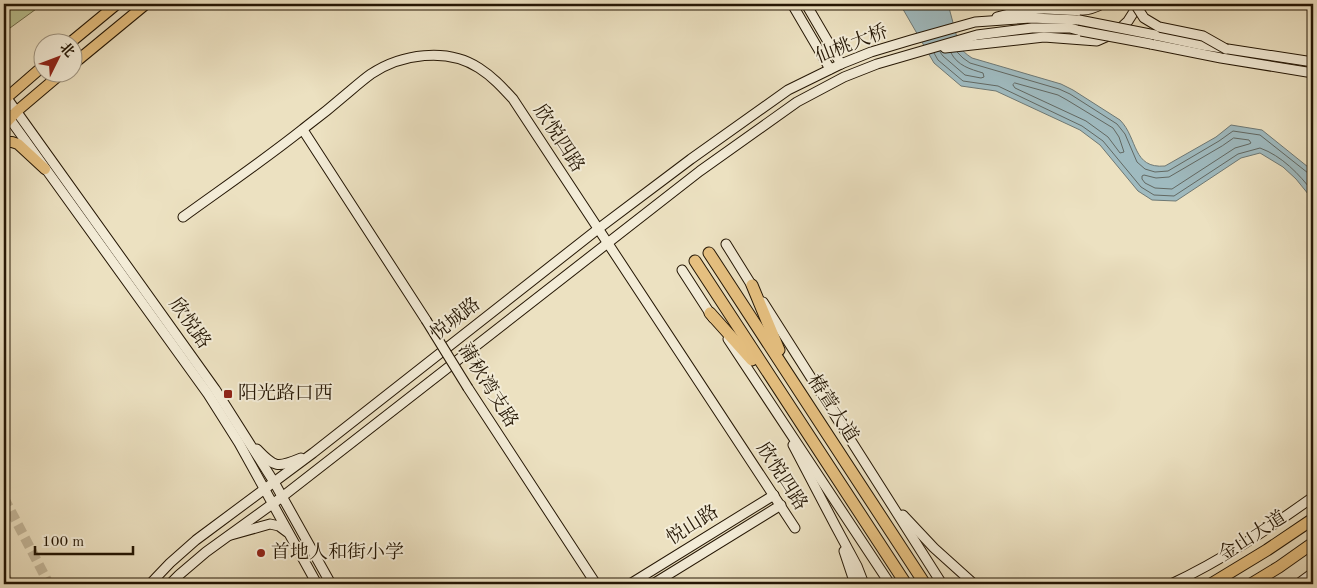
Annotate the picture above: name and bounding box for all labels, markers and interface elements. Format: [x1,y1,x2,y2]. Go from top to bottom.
street label: 仙桃大桥 [812,20,891,67]
north arrow [32,32,82,82]
text: 北 [57,39,78,60]
street label: 欣悦四路 [529,101,588,176]
street label: 悦城路 [426,293,484,345]
street label: 欣悦路 [165,294,215,353]
street label: 蒲秋湾支路 [454,339,523,431]
street label: 椿萱大道 [803,370,863,446]
place label: 阳光路口西 [238,383,333,404]
marker: 阳光路口西 [222,388,234,400]
street label: 欣悦四路 [752,439,811,514]
street label: 悦山路 [663,501,722,549]
street label: 金山大道 [1214,506,1290,566]
scale bar [35,523,132,555]
text: 100 m [42,535,84,550]
place label: 首地人和街小学 [271,542,404,563]
marker: 首地人和街小学 [255,547,267,559]

